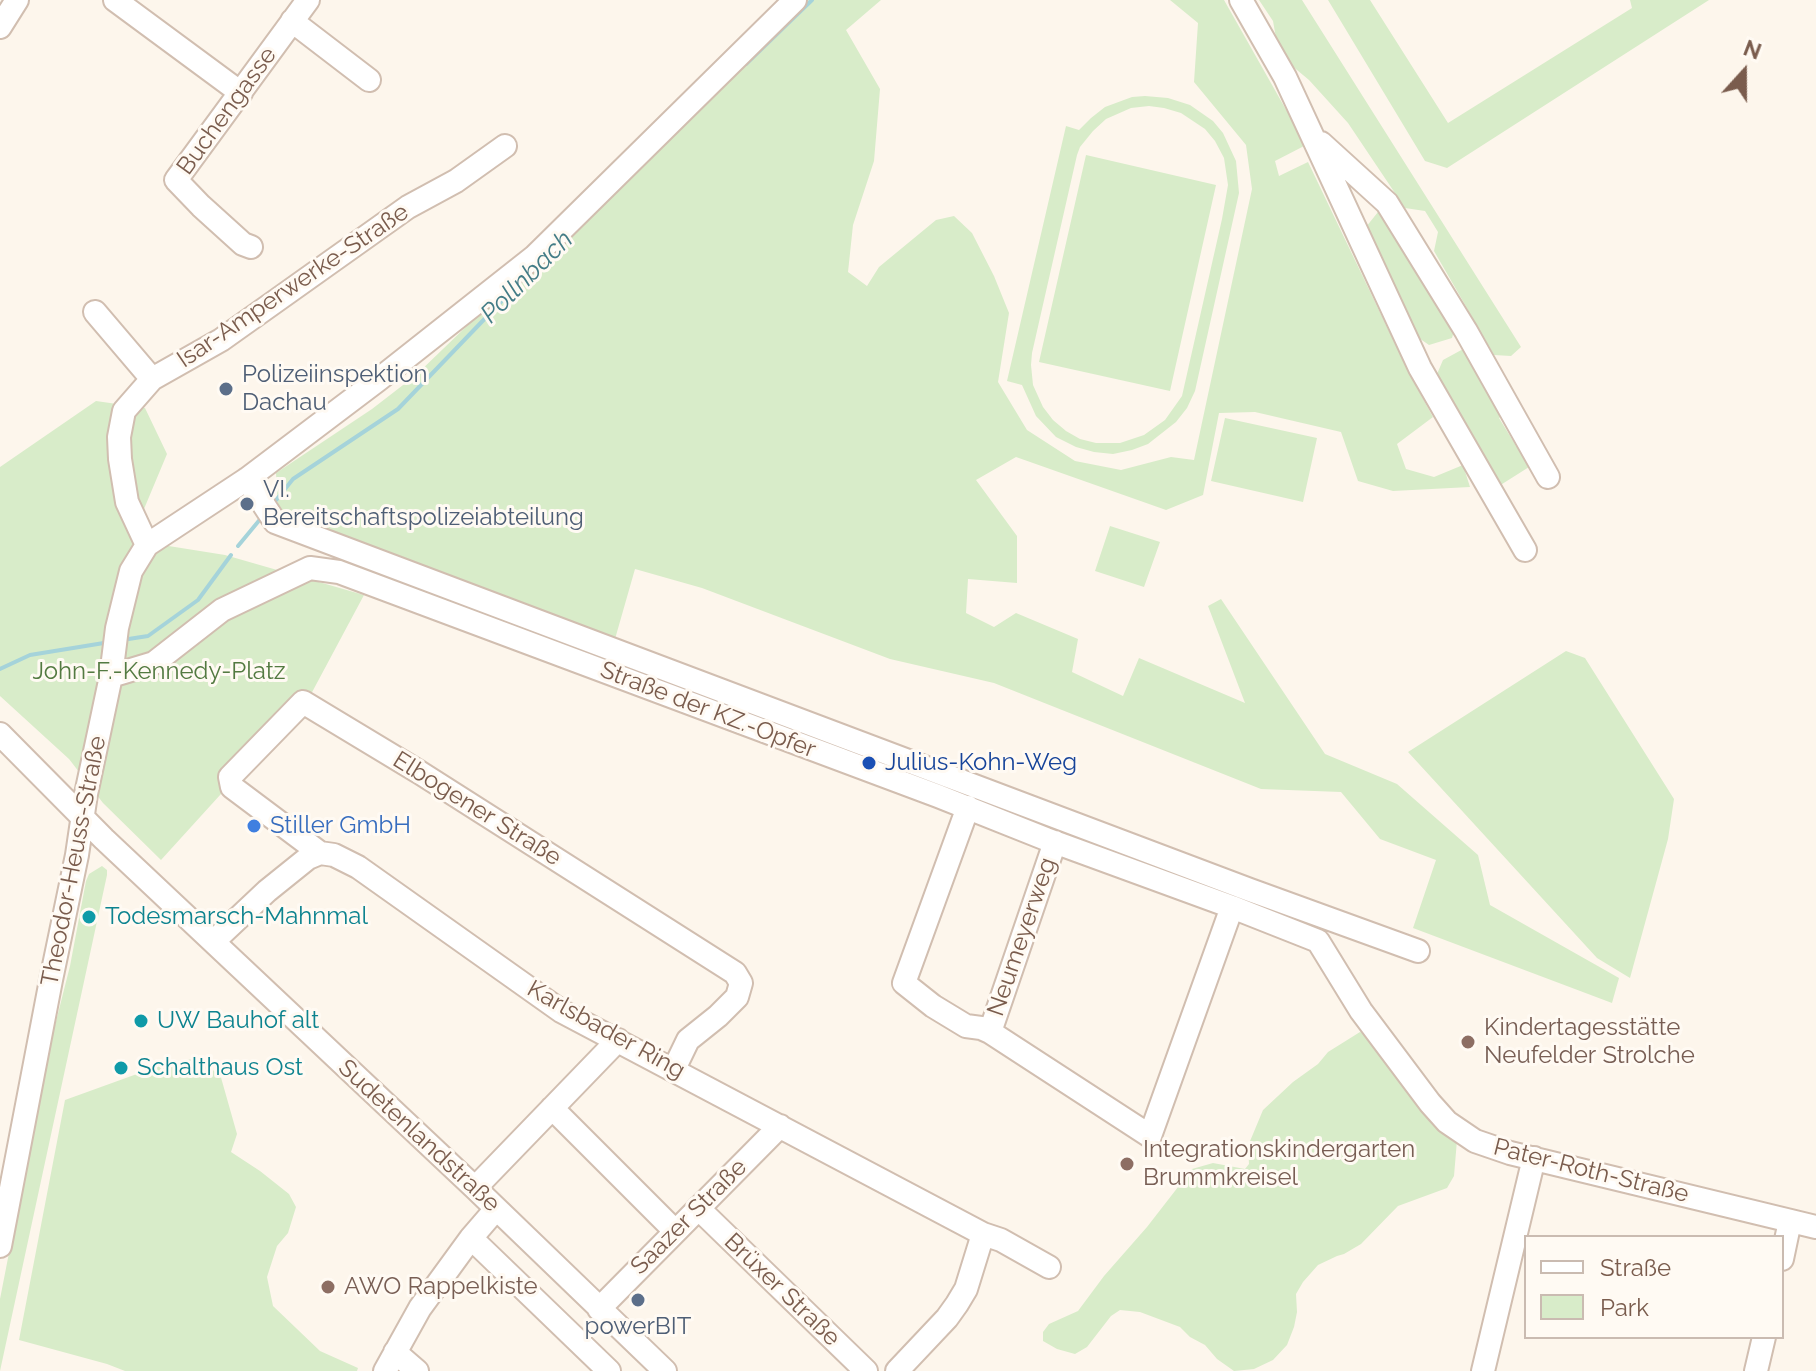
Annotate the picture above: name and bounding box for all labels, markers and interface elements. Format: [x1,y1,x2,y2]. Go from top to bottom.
north arrow [1704,32,1784,112]
text: N [1740,34,1765,65]
street label: Buchengasse [171,42,283,180]
street label: Isar-Amperwerke-Straße [172,198,414,374]
water label: Pollnbach [474,224,580,330]
place label: Polizeiinspektion Dachau [242,361,428,417]
marker: Polizeiinspektion Dachau [217,380,235,398]
place label: VI. Bereitschaftspolizeiabteilung [263,476,584,532]
marker: VI. Bereitschaftspolizeiabteilung [238,495,256,513]
street label: Straße der KZ.-Opfer [596,656,820,764]
park label: John-F.-Kennedy-Platz [32,658,286,686]
street label: Theodor-Heuss-Straße [36,733,112,989]
street label: Elbogener Straße [388,746,566,872]
place label: Julius-Kohn-Weg [885,749,1077,777]
marker: Julius-Kohn-Weg [860,754,878,772]
place label: Stiller GmbH [270,812,411,840]
marker: Stiller GmbH [245,817,263,835]
street label: Neumeyerweg [981,854,1063,1020]
place label: Todesmarsch-Mahnmal [105,903,368,931]
marker: Todesmarsch-Mahnmal [80,908,98,926]
street label: Karlsbader Ring [522,975,690,1085]
place label: UW Bauhof alt [157,1007,319,1035]
marker: UW Bauhof alt [132,1012,150,1030]
place label: Kindertagesstätte Neufelder Strolche [1484,1014,1695,1070]
marker: Kindertagesstätte Neufelder Strolche [1459,1033,1477,1051]
place label: Schalthaus Ost [137,1054,303,1082]
street label: Sudetenlandstraße [332,1054,506,1218]
marker: Schalthaus Ost [112,1059,130,1077]
street label: Pater-Roth-Straße [1490,1133,1692,1209]
place label: Integrationskindergarten Brummkreisel [1143,1136,1415,1192]
street label: Saazer Straße [625,1153,753,1281]
marker: Integrationskindergarten Brummkreisel [1118,1155,1136,1173]
street label: Brüxer Straße [718,1228,846,1352]
legend [1524,1235,1784,1339]
text: Straße [1600,1253,1671,1282]
place label: AWO Rappelkiste [344,1273,538,1301]
marker: AWO Rappelkiste [319,1278,337,1296]
marker: powerBIT [629,1291,647,1309]
text: Park [1600,1293,1649,1322]
place label: powerBIT [585,1313,691,1341]

